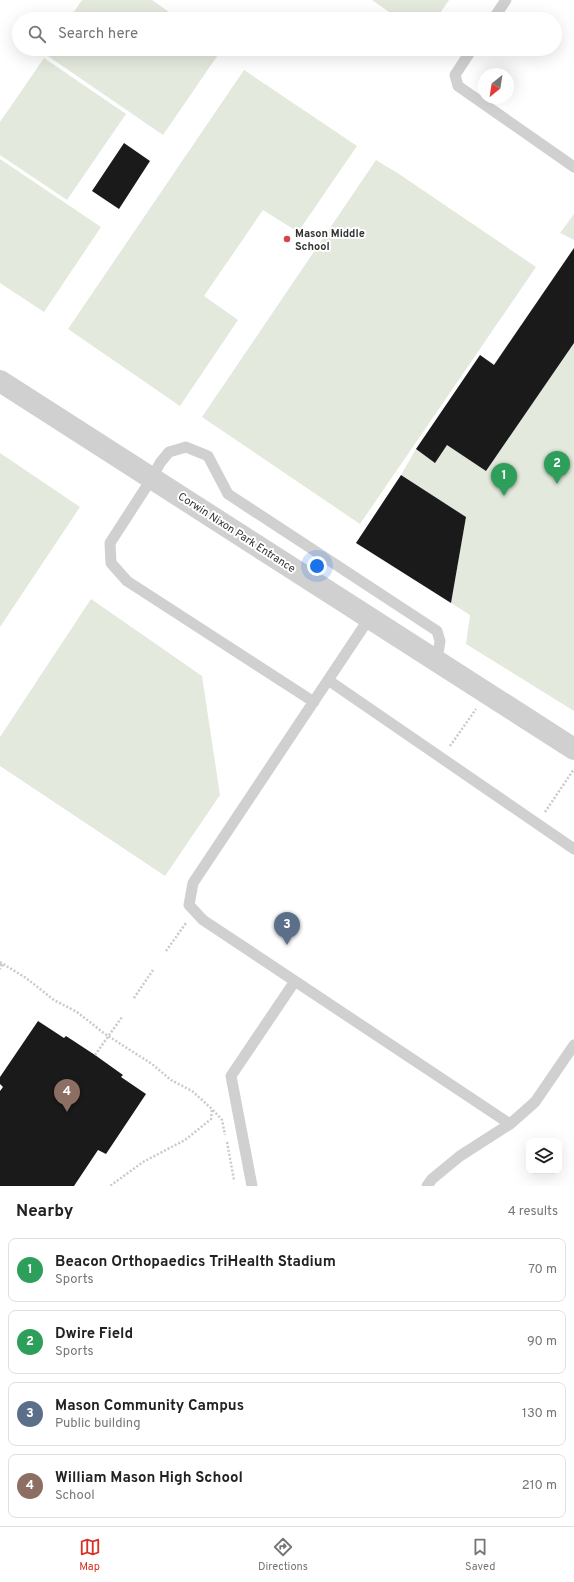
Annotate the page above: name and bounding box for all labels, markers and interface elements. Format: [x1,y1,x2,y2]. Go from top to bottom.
search box [12,12,562,56]
icon: search [26,23,48,45]
text: Search here [58,25,138,44]
north arrow [478,68,514,104]
place label: Mason Middle School [295,227,365,254]
marker: Mason Middle School [282,234,292,244]
pin: 2 [544,451,570,484]
pin: 1 [491,463,517,496]
street label: Corwin Nixon Park Entrance [175,490,298,576]
your location [307,556,327,576]
pin: 3 [274,912,300,945]
pin: 4 [54,1079,80,1112]
map controls [526,1138,562,1174]
button: layers [526,1138,562,1174]
text: Nearby [16,1201,73,1223]
text: 4 results [508,1204,558,1220]
text: Beacon Orthopaedics TriHealth Stadium [55,1253,336,1272]
text: 1 [27,1262,33,1278]
text: 70 m [528,1262,557,1278]
text: Sports [55,1272,94,1288]
text: Dwire Field [55,1325,133,1344]
text: 2 [26,1334,34,1350]
text: 90 m [527,1334,557,1350]
text: Sports [55,1344,94,1360]
text: Mason Community Campus [55,1397,244,1416]
text: 3 [26,1406,34,1422]
text: 130 m [522,1406,557,1422]
text: Public building [55,1416,141,1432]
text: William Mason High School [55,1469,243,1488]
text: 4 [26,1478,34,1494]
text: 210 m [522,1478,557,1494]
text: School [55,1488,95,1504]
tab: Map [79,1536,101,1574]
tab: Directions [258,1536,308,1574]
tab: Saved [465,1536,495,1574]

